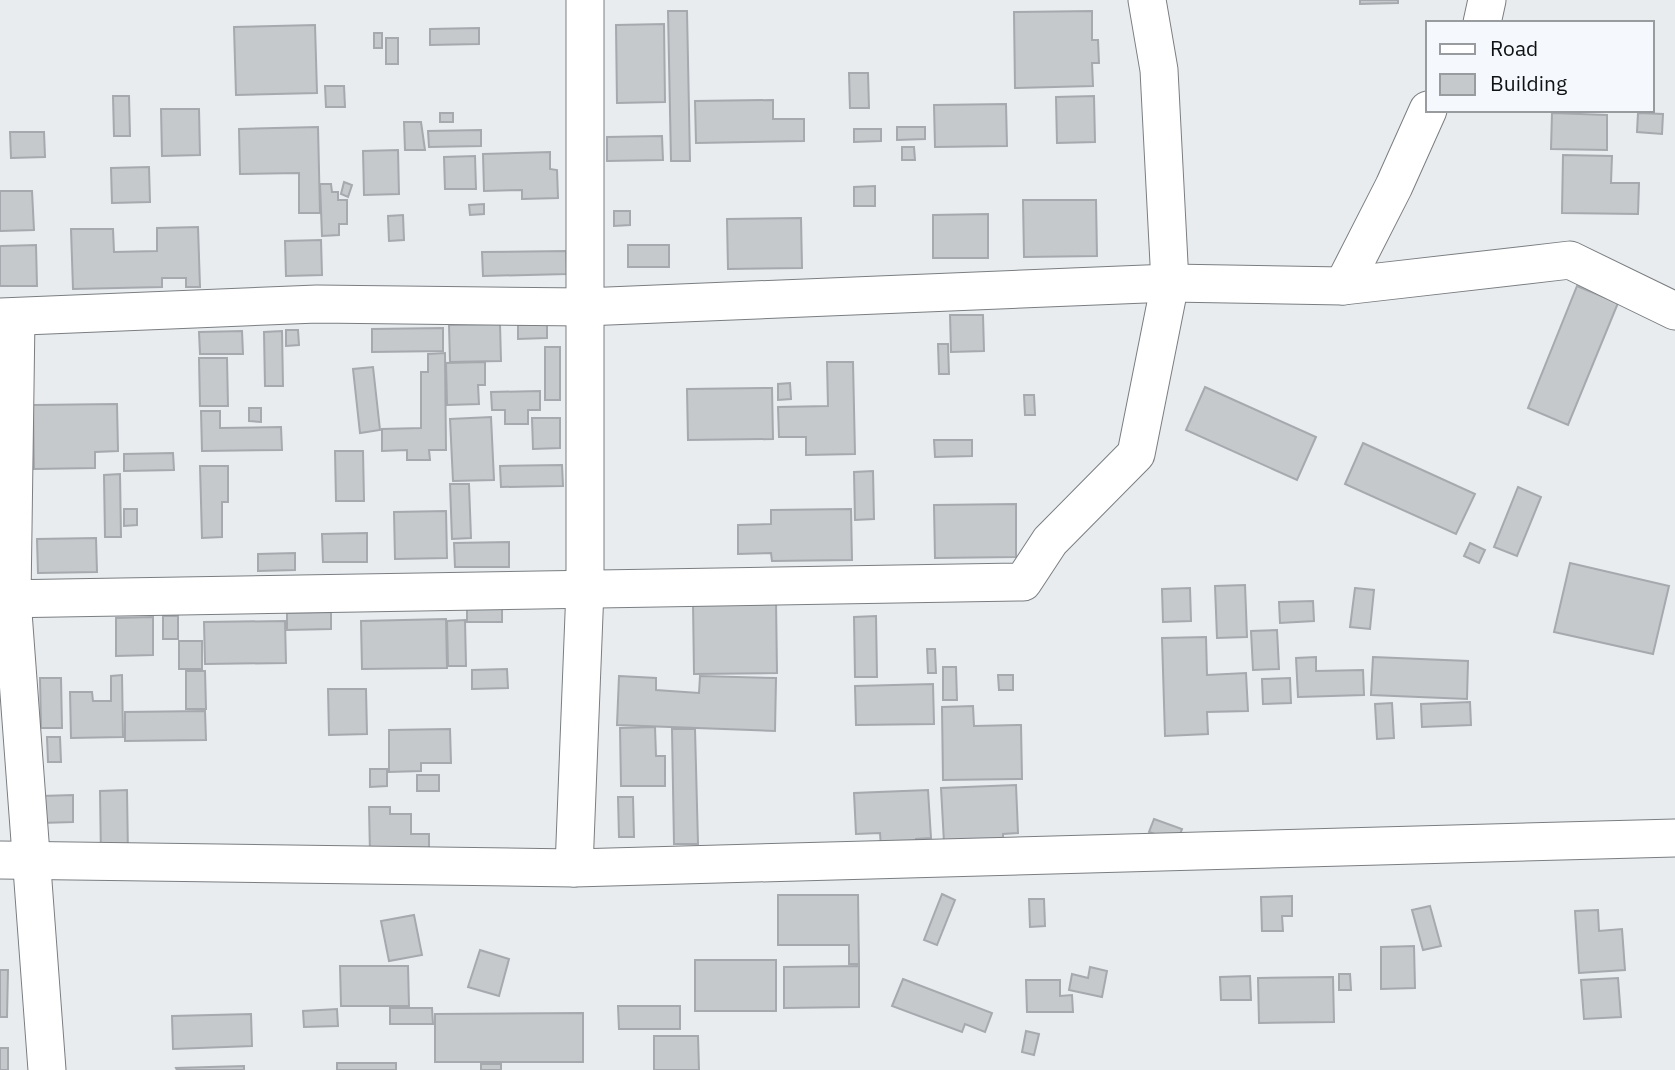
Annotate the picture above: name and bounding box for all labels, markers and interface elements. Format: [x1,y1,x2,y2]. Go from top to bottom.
legend [1426,21,1654,112]
text: Road [1490,34,1538,62]
text: Building [1490,69,1567,97]

